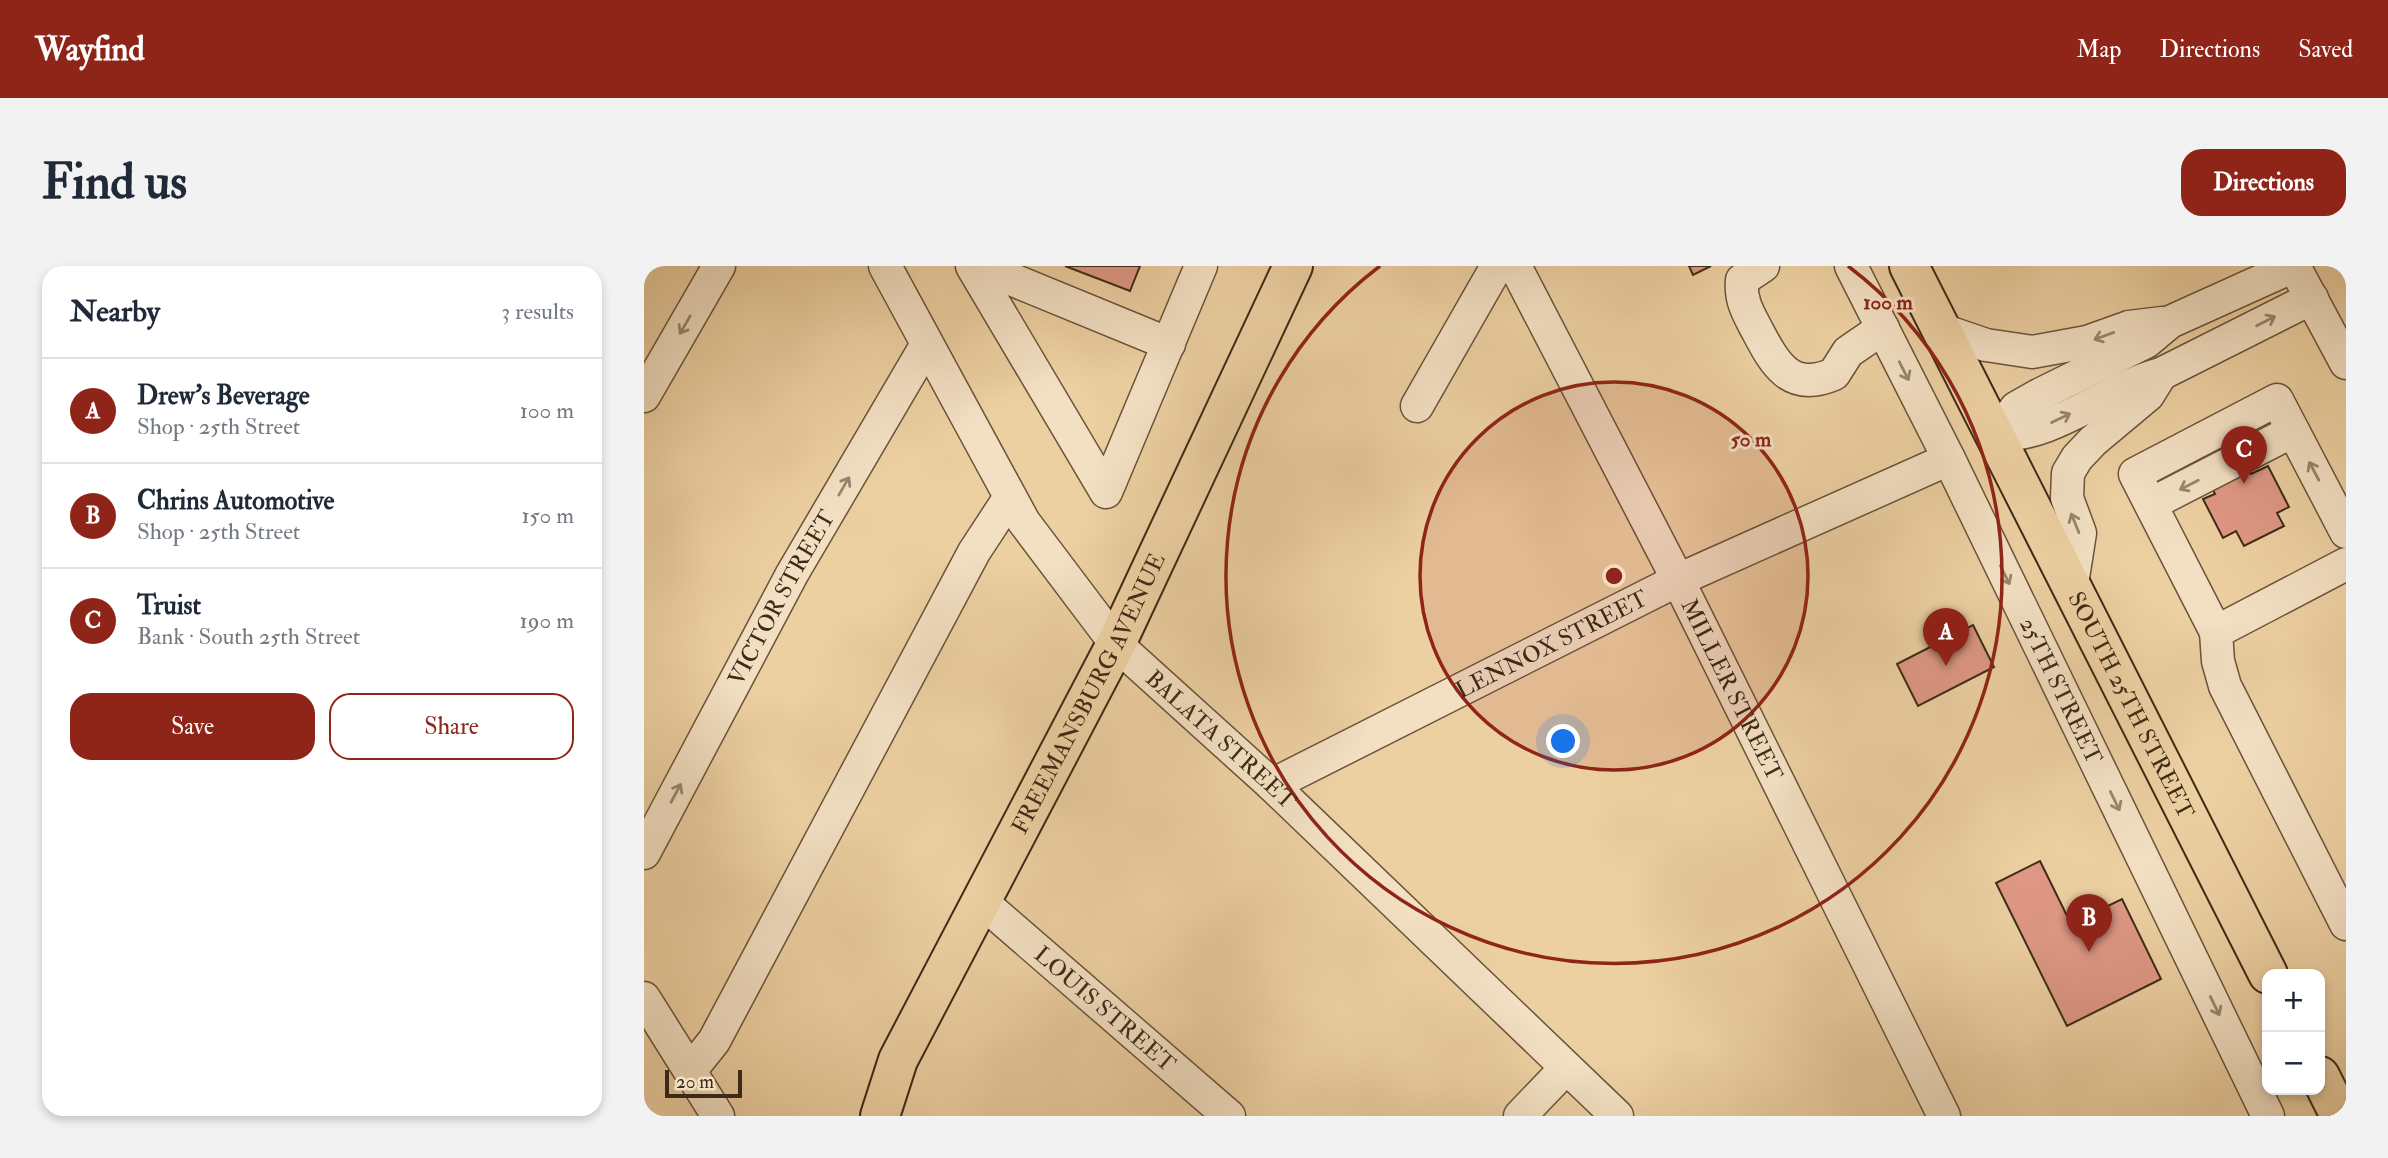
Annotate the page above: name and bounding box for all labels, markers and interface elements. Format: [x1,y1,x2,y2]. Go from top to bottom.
text: Wayfind [35,29,145,70]
text: Map [2076,34,2121,65]
text: Directions [2159,34,2260,65]
text: Saved [2298,34,2353,65]
button: Directions [2181,149,2346,216]
text: Find us [42,152,187,213]
text: 100 m [1863,289,1914,316]
text: Nearby [70,293,160,330]
text: 3 results [501,297,574,326]
one-way arrow [678,314,691,335]
one-way arrow [2255,314,2276,328]
one-way arrow [2093,331,2115,343]
one-way arrow [1898,360,1912,381]
text: Drew's Beverage [137,380,310,412]
text: A [86,396,100,425]
text: 100 m [520,396,574,425]
one-way arrow [2049,411,2071,424]
text: Shop · 25th Street [137,412,300,441]
text: 50 m [1731,426,1772,453]
pin: C [2221,426,2267,484]
one-way arrow [2307,461,2321,482]
one-way arrow [837,476,851,496]
one-way arrow [2179,478,2200,492]
text: Chrins Automotive [137,485,334,517]
text: B [85,501,101,530]
text: 150 m [521,501,574,530]
street label: VICTOR STREET [721,505,841,690]
one-way arrow [2068,513,2081,534]
text: Shop · 25th Street [137,517,300,546]
street label: FREEMANSBURG AVENUE [1005,548,1171,839]
centre of rings [1602,564,1626,588]
one-way arrow [1999,564,2012,585]
street label: LENNOX STREET [1450,583,1652,705]
street label: SOUTH 25TH STREET [2062,587,2201,823]
text: Truist [137,590,201,622]
street label: MILLER STREET [1675,594,1790,785]
text: C [85,606,101,635]
text: 190 m [520,606,574,635]
pin: A [1923,608,1969,666]
street label: 25TH STREET [2014,613,2109,769]
text: Bank · South 25th Street [137,622,360,651]
street label: BALATA STREET [1140,664,1302,815]
button: Save [70,693,315,760]
button: Share [329,693,574,760]
your location [1546,724,1580,758]
one-way arrow [670,783,683,804]
one-way arrow [2109,790,2123,811]
pin: B [2066,894,2112,952]
street label: LOUIS STREET [1028,939,1182,1078]
map controls [2262,969,2325,1095]
button: + [2262,969,2325,1032]
one-way arrow [2208,995,2222,1016]
button: − [2262,1032,2325,1095]
scale bar [665,1067,742,1099]
text: 20 m [676,1070,714,1094]

